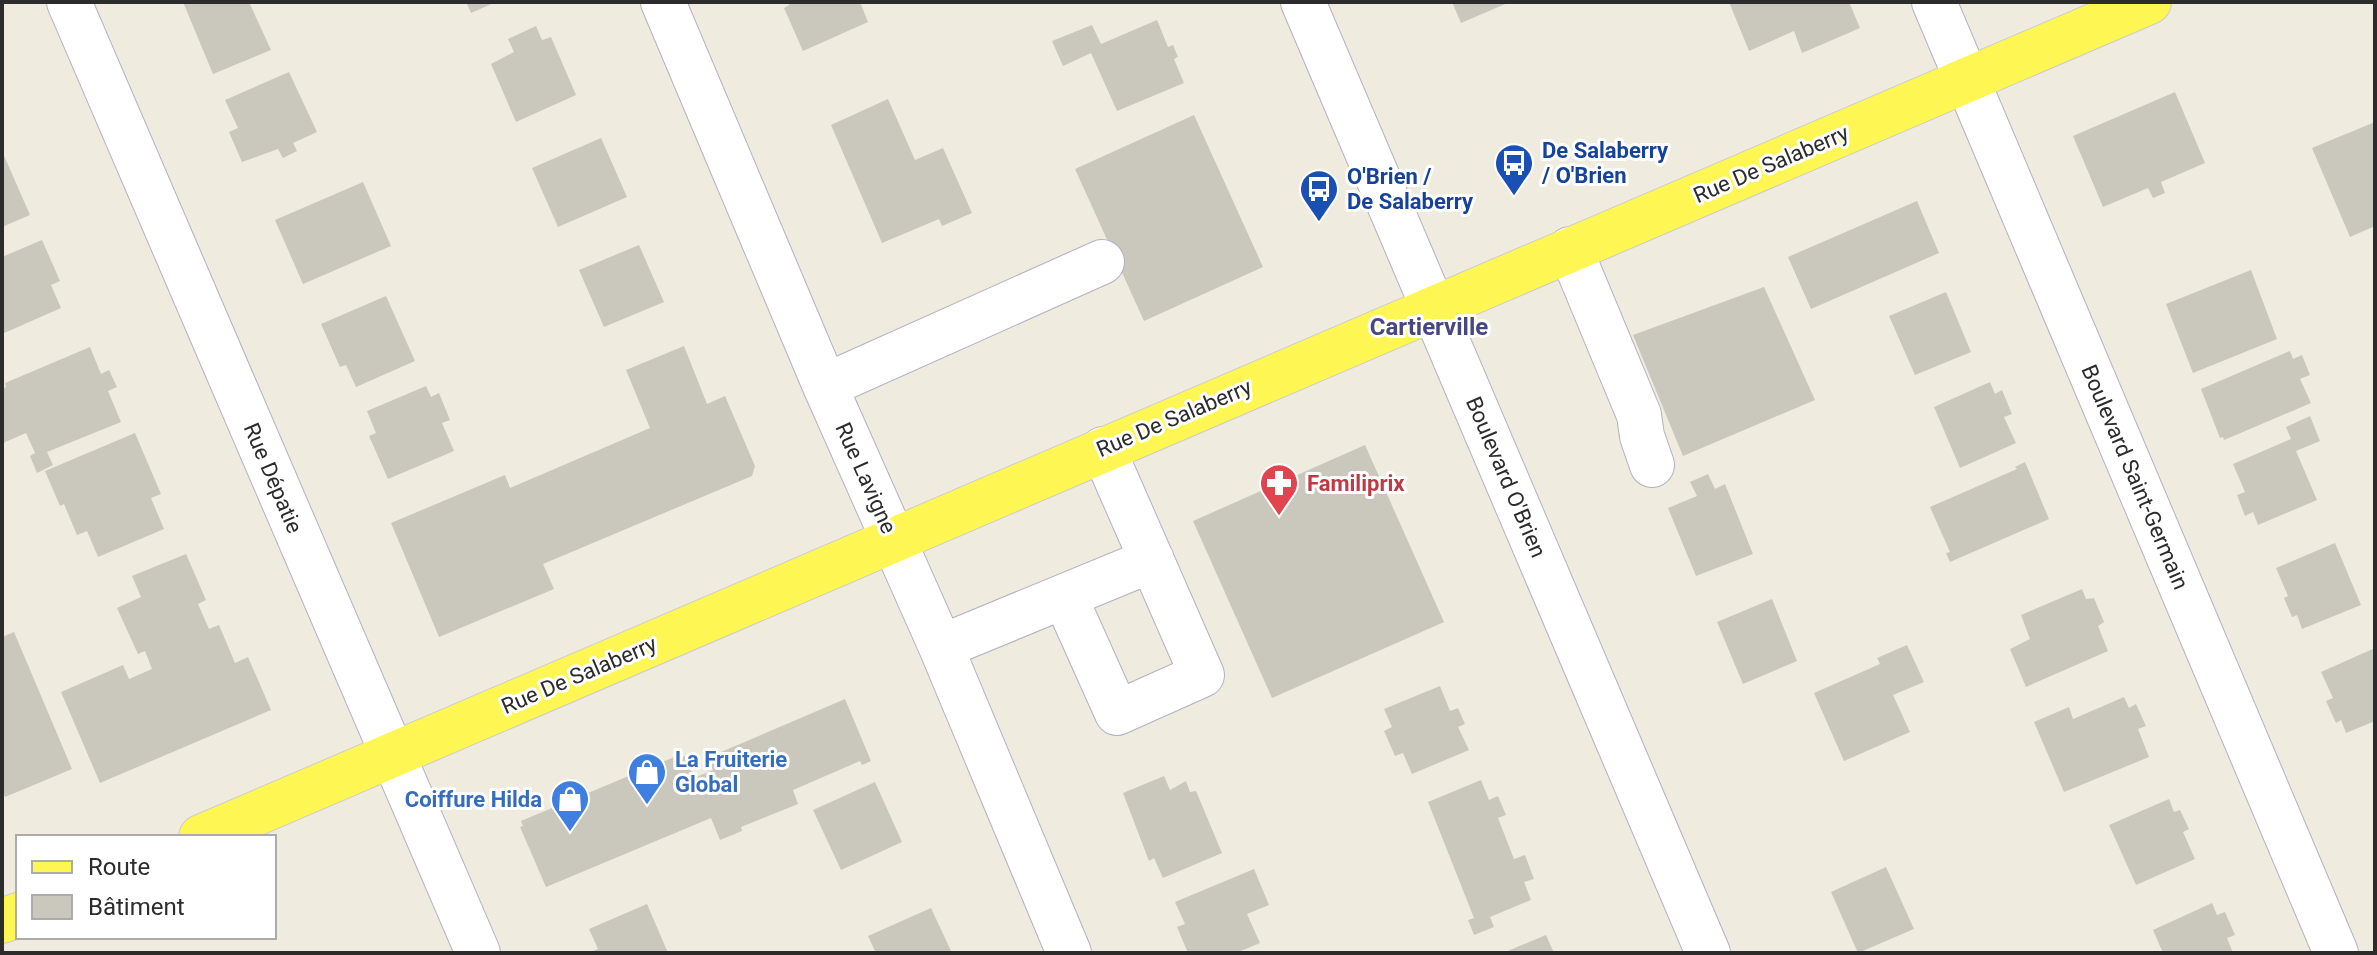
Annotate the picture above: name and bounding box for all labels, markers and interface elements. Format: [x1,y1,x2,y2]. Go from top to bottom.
street label: Rue De Salaberry [1690,120,1853,208]
place label: De Salaberry / O'Brien [1541,138,1669,188]
bus stop icon: De Salaberry / O'Brien [1493,142,1535,197]
place label: O'Brien / De Salaberry [1347,164,1474,214]
bus stop icon: O'Brien / De Salaberry [1298,168,1340,223]
district label: Cartierville [1370,313,1488,341]
street label: Boulevard Saint-Germain [2076,361,2194,593]
street label: Rue De Salaberry [1093,374,1256,462]
street label: Boulevard O'Brien [1461,393,1551,561]
street label: Rue Dépatie [239,419,307,537]
street label: Rue Lavigne [830,419,902,537]
pharmacy icon: Familiprix [1258,462,1300,517]
place label: Familiprix [1307,471,1405,496]
street label: Rue De Salaberry [498,631,661,719]
place label: La Fruiterie Global [675,747,787,797]
shop icon: La Fruiterie Global [626,751,668,806]
shop icon: Coiffure Hilda [549,778,591,833]
place label: Coiffure Hilda [405,787,542,812]
legend [16,835,276,939]
text: Route [88,853,150,881]
text: Bâtiment [88,893,185,921]

